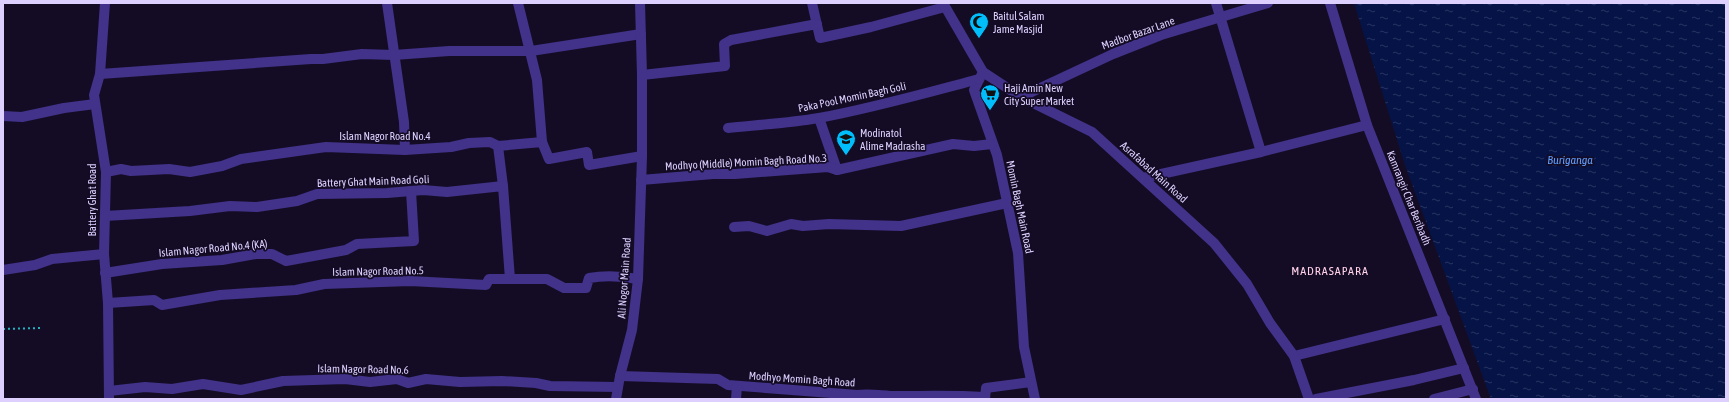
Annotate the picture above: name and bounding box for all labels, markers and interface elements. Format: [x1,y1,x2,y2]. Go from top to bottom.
place label: Baitul Salam Jame Masjid [993,10,1045,35]
mosque icon: Baitul Salam Jame Masjid [968,11,990,39]
street label: Madbor Bazar Lane [1100,14,1176,52]
street label: Paka Pool Momin Bagh Goli [797,80,907,114]
place label: Haji Amin New City Super Market [1004,82,1074,107]
supermarket icon: Haji Amin New City Super Market [979,83,1001,111]
place label: Modinatol Alime Madrasha [860,127,925,152]
school or university icon: Modinatol Alime Madrasha [835,128,857,156]
street label: Islam Nagor Road No.4 [339,130,431,142]
street label: Asrafabad Main Road [1118,139,1190,205]
street label: Kamrangir Char Beribadh [1385,149,1433,247]
street label: Modhyo (Middle) Momin Bagh Road No.3 [665,152,827,172]
water label: Buriganga [1547,153,1593,167]
street label: Momin Bagh Main Road [1004,159,1036,255]
street label: Battery Ghat Road [86,164,98,236]
street label: Battery Ghat Main Road Goli [317,173,429,189]
street label: Islam Nagor Road No.4 (KA) [158,237,268,259]
street label: Ali Nogor Main Road [615,237,633,319]
street label: Islam Nagor Road No.5 [332,264,424,278]
district label: MADRASAPARA [1291,264,1369,278]
street label: Islam Nagor Road No.6 [317,362,409,376]
street label: Modhyo Momin Bagh Road [748,369,856,389]

